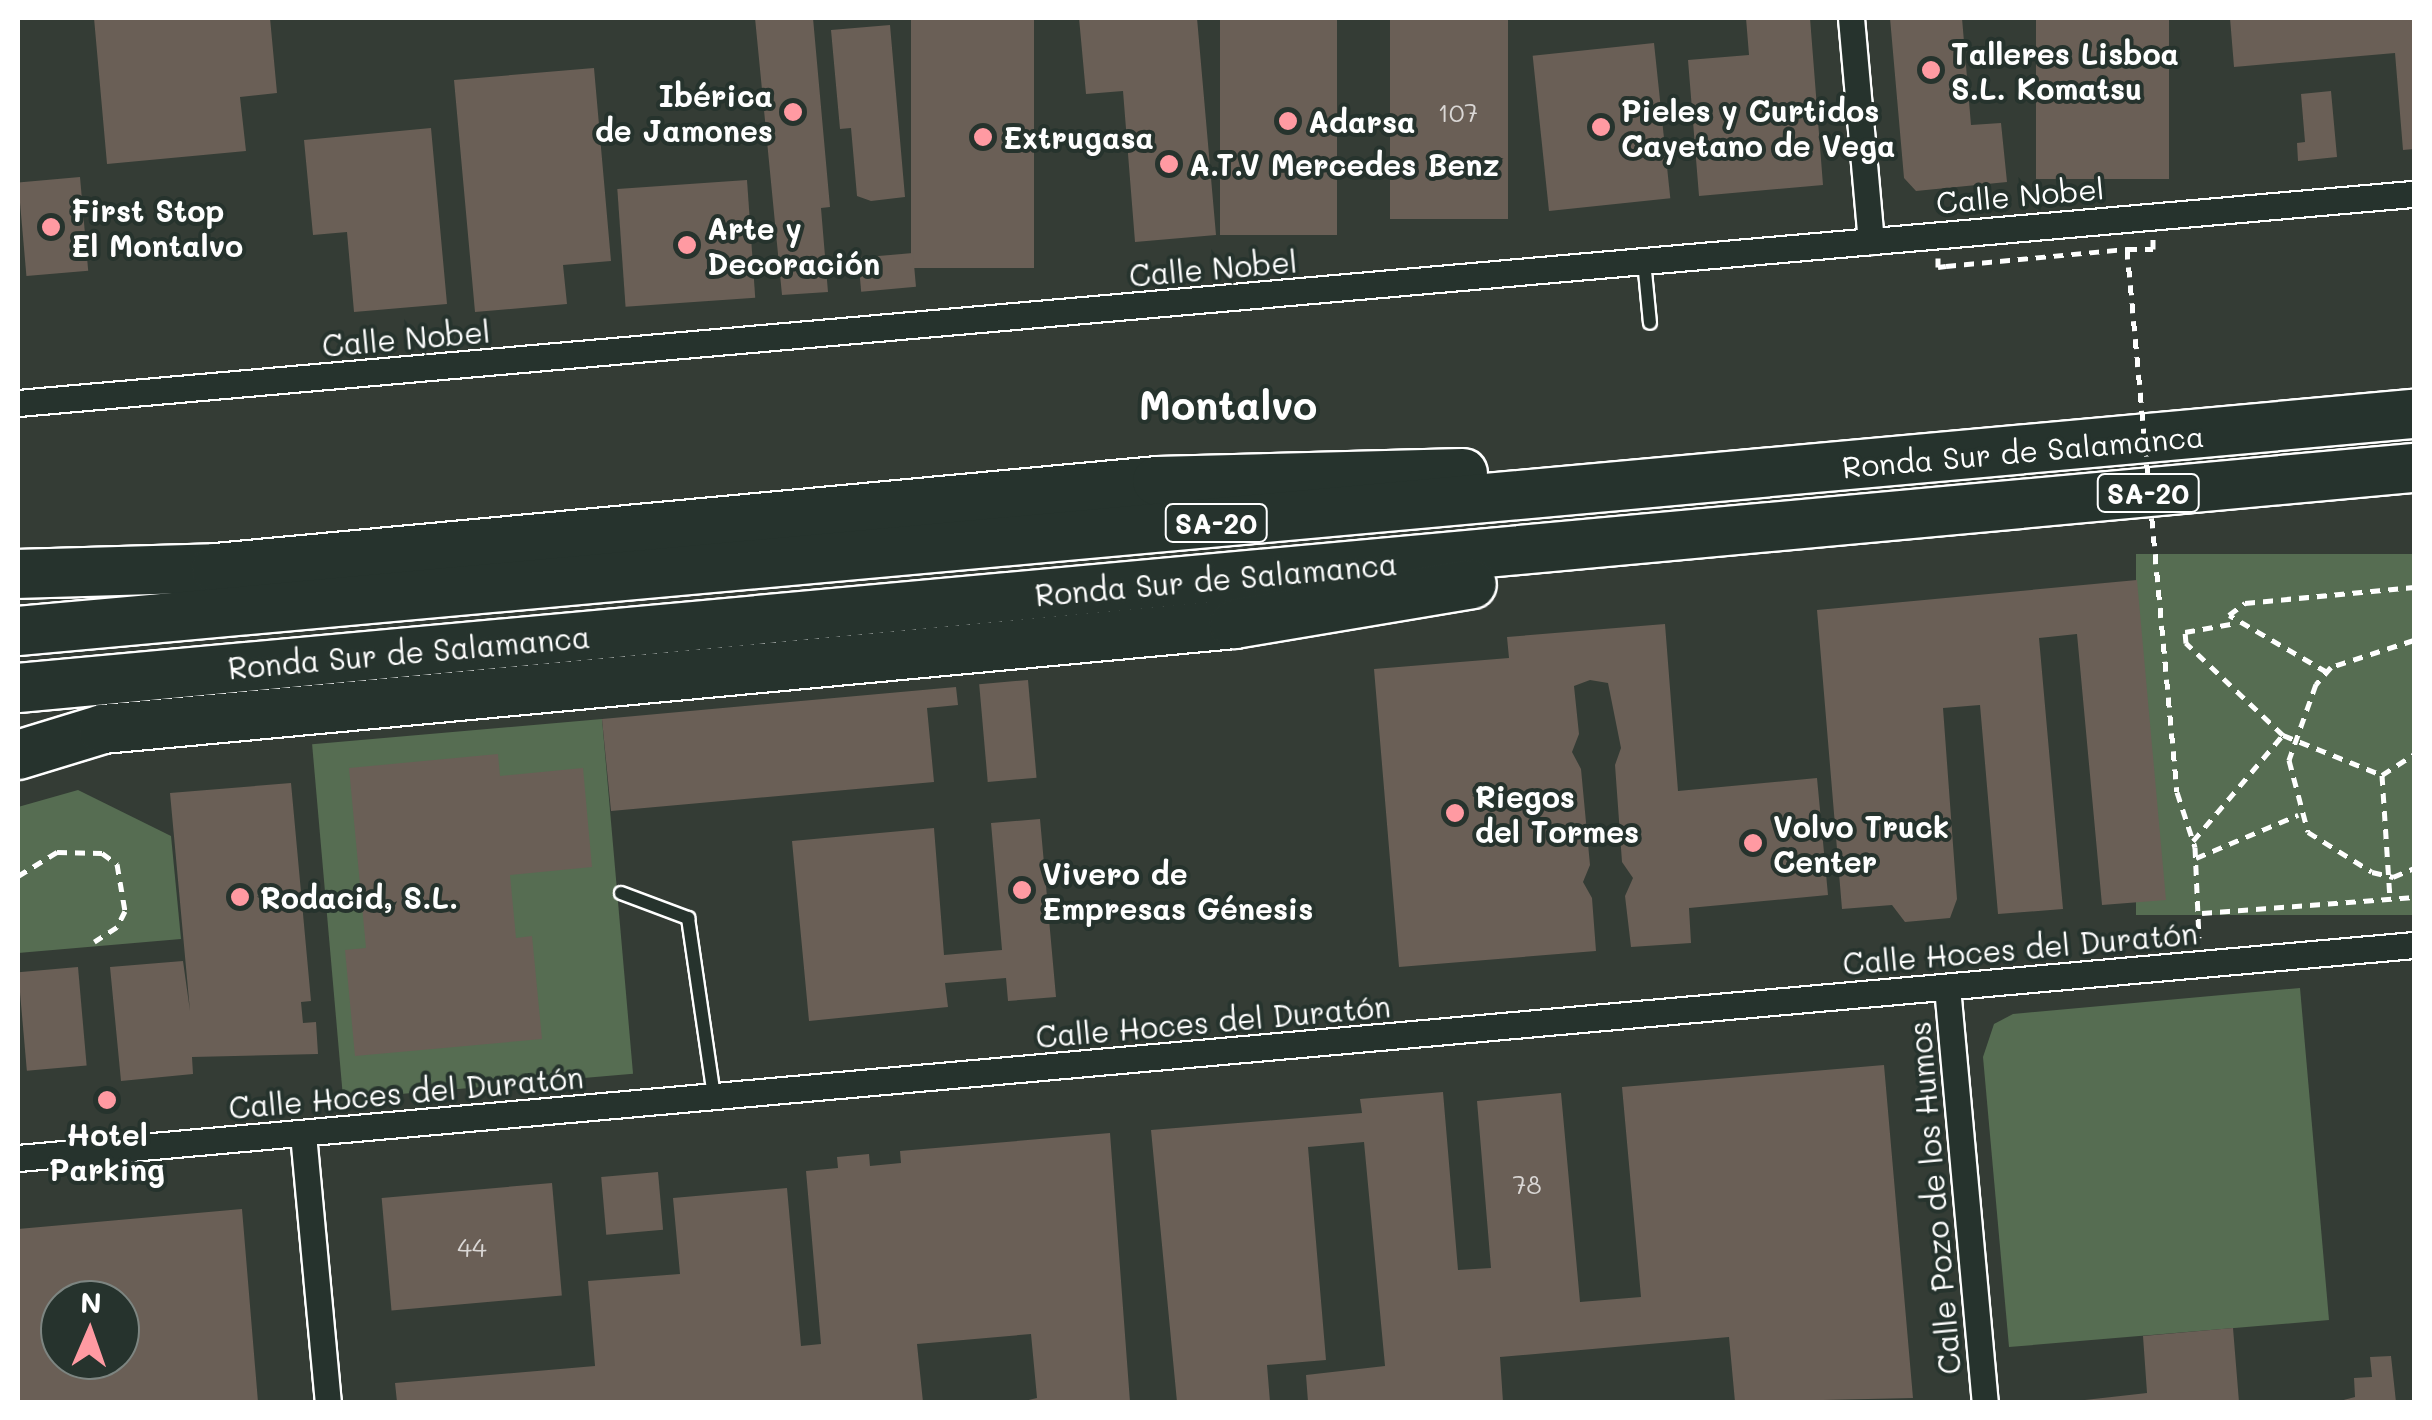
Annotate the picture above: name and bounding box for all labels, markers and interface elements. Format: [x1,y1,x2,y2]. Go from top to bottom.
place label: Talleres Lisboa S.L. Komatsu [1951,35,2179,106]
marker: Talleres Lisboa S.L. Komatsu [1920,59,1942,81]
place label: Ibérica de Jamones [595,77,773,148]
place label: Pieles y Curtidos Cayetano de Vega [1621,92,1895,162]
house number: 107 [1438,97,1478,127]
marker: Ibérica de Jamones [782,101,804,123]
place label: Adarsa [1308,103,1415,139]
marker: Adarsa [1277,110,1299,132]
marker: Pieles y Curtidos Cayetano de Vega [1590,116,1612,138]
place label: Extrugasa [1003,119,1154,155]
marker: Extrugasa [972,126,994,148]
place label: A.T.V Mercedes Benz [1189,146,1499,182]
marker: A.T.V Mercedes Benz [1158,153,1180,175]
street label: Calle Nobel [1935,170,2105,220]
place label: First Stop El Montalvo [71,192,243,262]
place label: Arte y Decoración [707,210,880,280]
marker: First Stop El Montalvo [40,216,62,238]
marker: Arte y Decoración [676,234,698,256]
street label: Calle Nobel [1128,243,1298,293]
street label: Calle Nobel [321,313,491,363]
district label: Montalvo [1139,380,1317,428]
street label: Ronda Sur de Salamanca [1840,417,2206,485]
road number: SA-20 [2096,470,2200,516]
road number: SA-20 [1164,500,1268,546]
street label: Ronda Sur de Salamanca [1033,545,1399,613]
street label: Ronda Sur de Salamanca [226,618,592,686]
place label: Riegos del Tormes [1475,778,1639,848]
marker: Riegos del Tormes [1444,802,1466,824]
place label: Volvo Truck Center [1773,808,1949,878]
marker: Volvo Truck Center [1742,832,1764,854]
place label: Vivero de Empresas Génesis [1042,855,1313,926]
place label: Rodacid, S.L. [260,879,458,915]
marker: Vivero de Empresas Génesis [1011,879,1033,901]
marker: Rodacid, S.L. [229,886,251,908]
street label: Calle Hoces del Duratón [1841,915,2199,981]
street label: Calle Hoces del Duratón [1034,988,1392,1054]
street label: Calle Pozo de los Humos [1901,1020,1967,1376]
street label: Calle Hoces del Duratón [227,1059,585,1125]
marker: Hotel Parking [96,1089,118,1111]
place label: Hotel Parking [49,1116,165,1186]
house number: 78 [1512,1169,1542,1199]
house number: 44 [457,1232,487,1262]
north arrow [40,1280,140,1380]
text: N [80,1284,102,1320]

